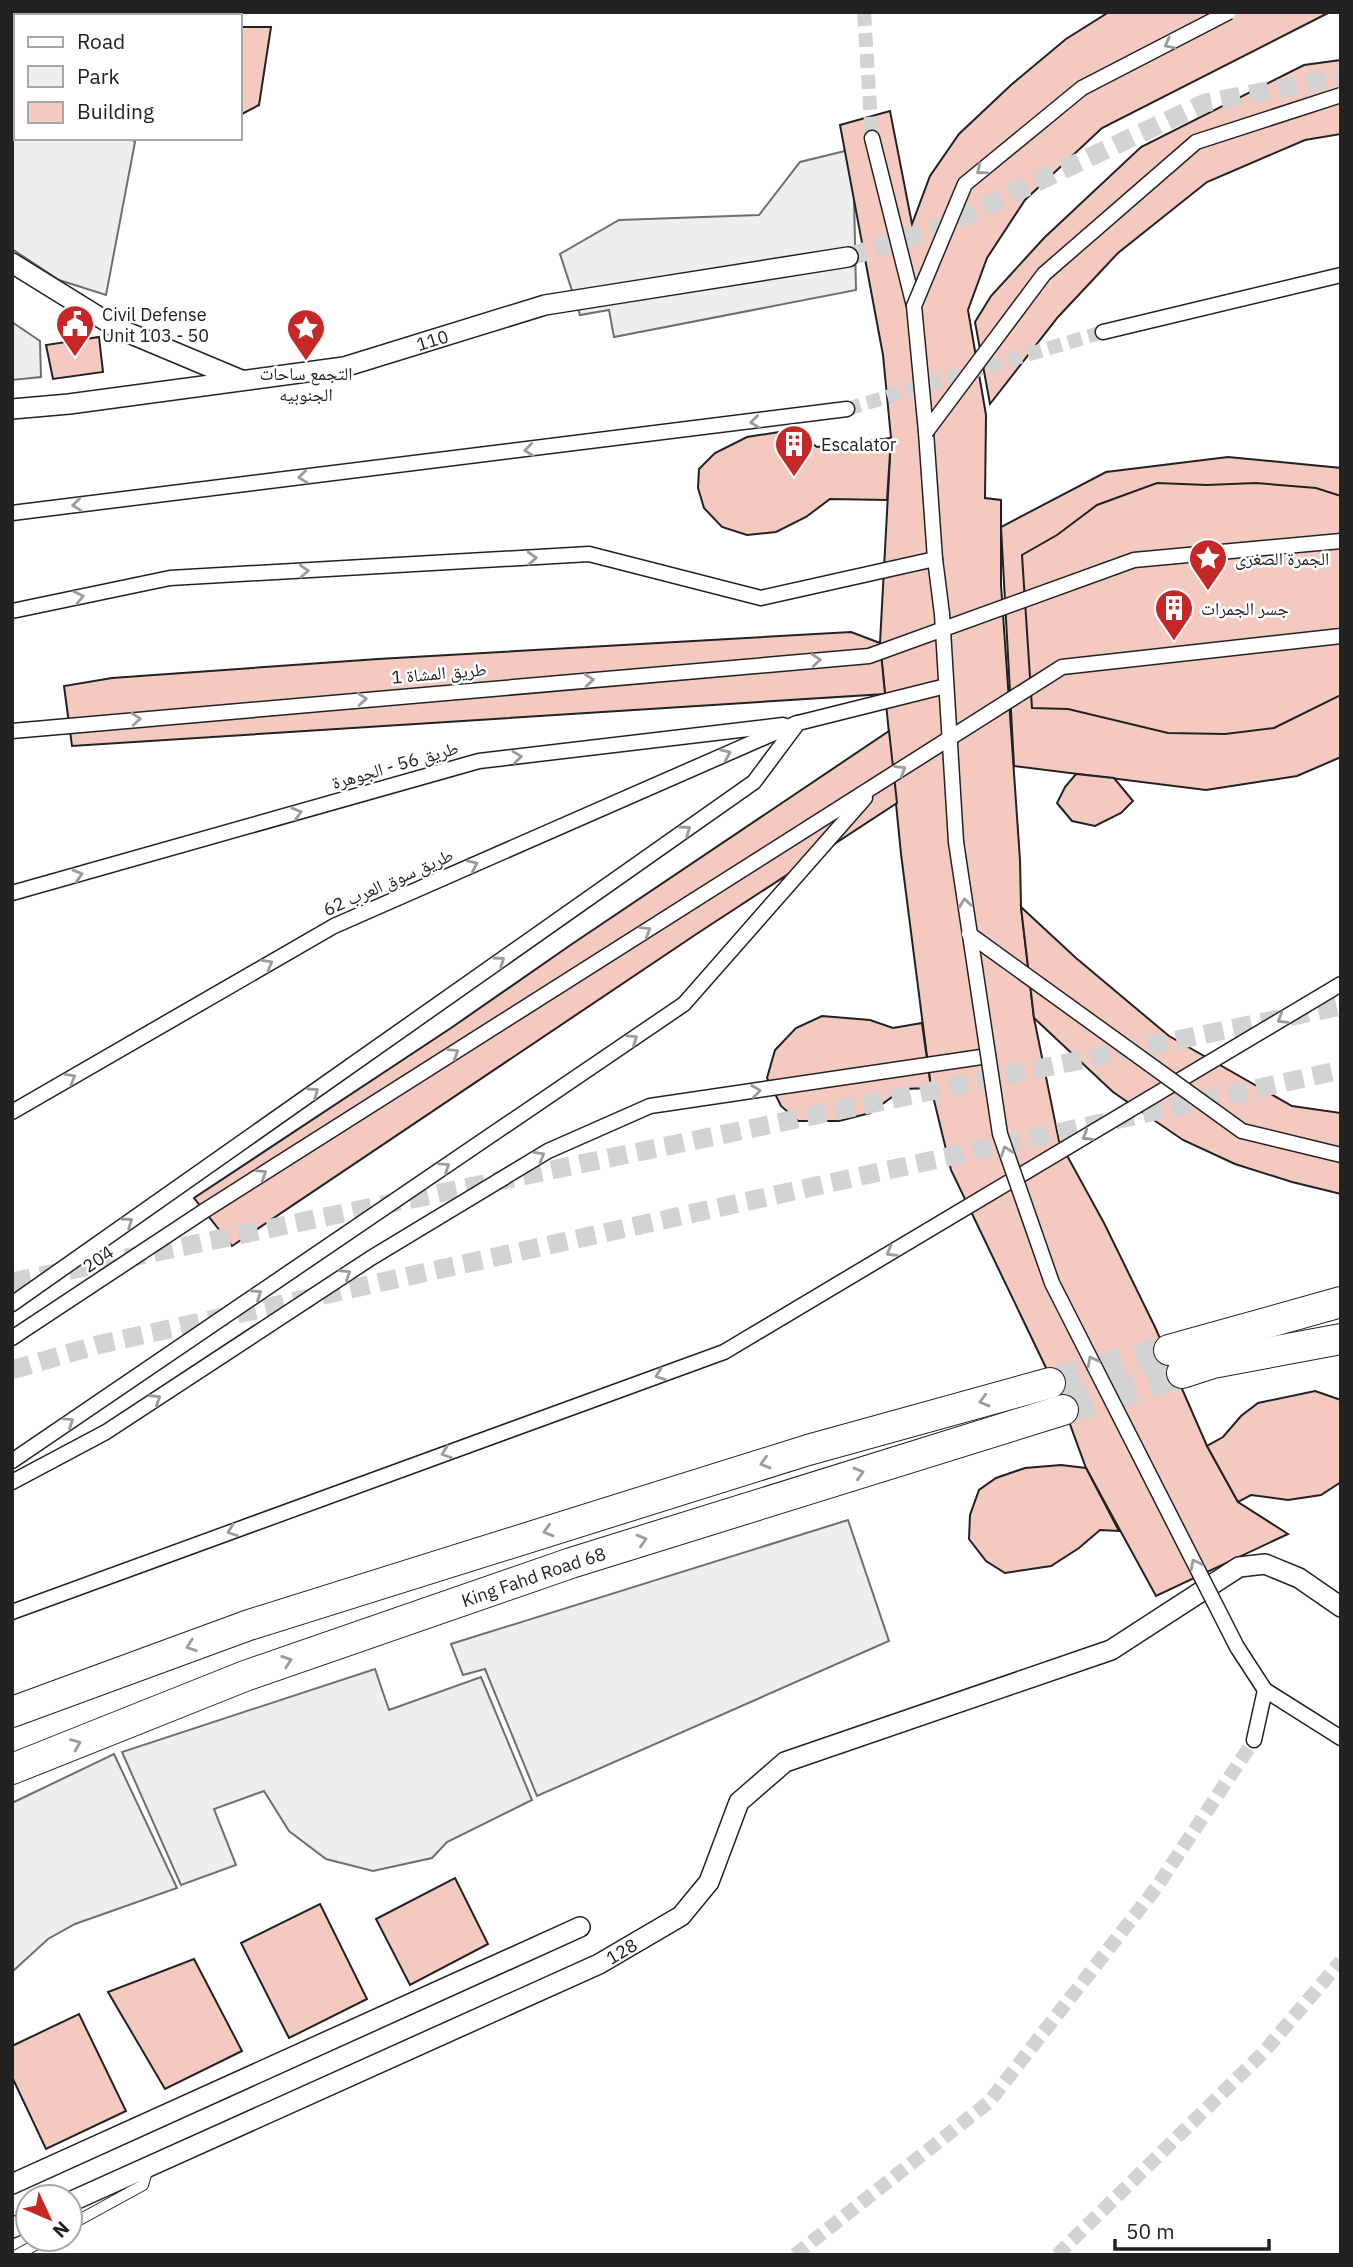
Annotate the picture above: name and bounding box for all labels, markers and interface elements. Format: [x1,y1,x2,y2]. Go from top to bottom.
legend [14,14,242,140]
text: Road [77,27,125,55]
one-way arrow [1164,35,1176,49]
text: Park [77,62,120,90]
text: Building [77,97,154,125]
one-way arrow [977,162,989,175]
public building icon: Civil Defense Unit 103 - 50 [54,303,96,358]
place label: Civil Defense Unit 103 - 50 [102,303,209,347]
place icon: التجمع ساحات الجنوبيه [285,307,327,362]
street label: 110 [413,324,451,356]
place label: التجمع ساحات الجنوبيه [259,362,353,406]
one-way arrow [749,414,760,429]
building icon: Escalator [773,423,815,478]
place label: Escalator [821,433,897,456]
one-way arrow [523,442,535,457]
one-way arrow [297,470,309,485]
one-way arrow [71,498,83,513]
place icon: الجمرة الصغرى [1187,537,1229,592]
place label: الجمرة الصغرى [1235,547,1329,570]
one-way arrow [526,550,537,565]
one-way arrow [299,563,310,578]
building icon: جسر الجمرات [1153,587,1195,642]
one-way arrow [73,591,85,606]
place label: جسر الجمرات [1201,597,1289,620]
one-way arrow [810,653,821,668]
street label: طريق المشاة 1 [390,657,488,689]
one-way arrow [584,673,595,688]
one-way arrow [357,692,368,707]
one-way arrow [130,712,141,727]
street label: طريق 56 - الجوهرة [329,736,461,794]
one-way arrow [719,748,731,762]
one-way arrow [511,749,523,764]
one-way arrow [893,765,906,778]
one-way arrow [291,807,303,821]
one-way arrow [678,826,691,838]
street label: طريق سوق العرب 62 [319,843,457,921]
one-way arrow [466,859,478,873]
one-way arrow [72,868,84,883]
one-way arrow [958,897,973,909]
one-way arrow [639,926,652,939]
one-way arrow [492,956,505,969]
one-way arrow [261,959,274,972]
one-way arrow [1277,1011,1290,1024]
one-way arrow [625,1035,638,1047]
one-way arrow [447,1048,460,1061]
one-way arrow [64,1073,77,1086]
one-way arrow [750,1083,762,1098]
one-way arrow [306,1087,319,1100]
one-way arrow [1081,1127,1094,1140]
one-way arrow [1000,1146,1014,1158]
one-way arrow [533,1151,546,1164]
one-way arrow [437,1162,450,1175]
one-way arrow [254,1170,267,1183]
one-way arrow [120,1218,133,1231]
street label: 204 [78,1240,118,1278]
one-way arrow [886,1244,899,1257]
one-way arrow [338,1270,351,1282]
one-way arrow [249,1290,262,1303]
one-way arrow [1087,1356,1101,1368]
one-way arrow [654,1367,666,1381]
one-way arrow [978,1393,990,1407]
one-way arrow [148,1395,161,1407]
one-way arrow [61,1418,74,1430]
one-way arrow [441,1445,453,1459]
one-way arrow [759,1455,771,1470]
one-way arrow [853,1467,865,1481]
one-way arrow [227,1523,239,1537]
one-way arrow [542,1523,554,1538]
one-way arrow [636,1534,648,1549]
street label: King Fahd Road 68 [458,1541,608,1612]
one-way arrow [1189,1559,1203,1571]
one-way arrow [186,1638,198,1652]
one-way arrow [281,1655,293,1669]
one-way arrow [69,1738,81,1752]
street label: 128 [602,1933,641,1969]
north arrow [14,2183,84,2253]
scale bar [1115,2208,1269,2252]
text: N [48,2217,75,2243]
text: 50 m [1126,2217,1175,2245]

